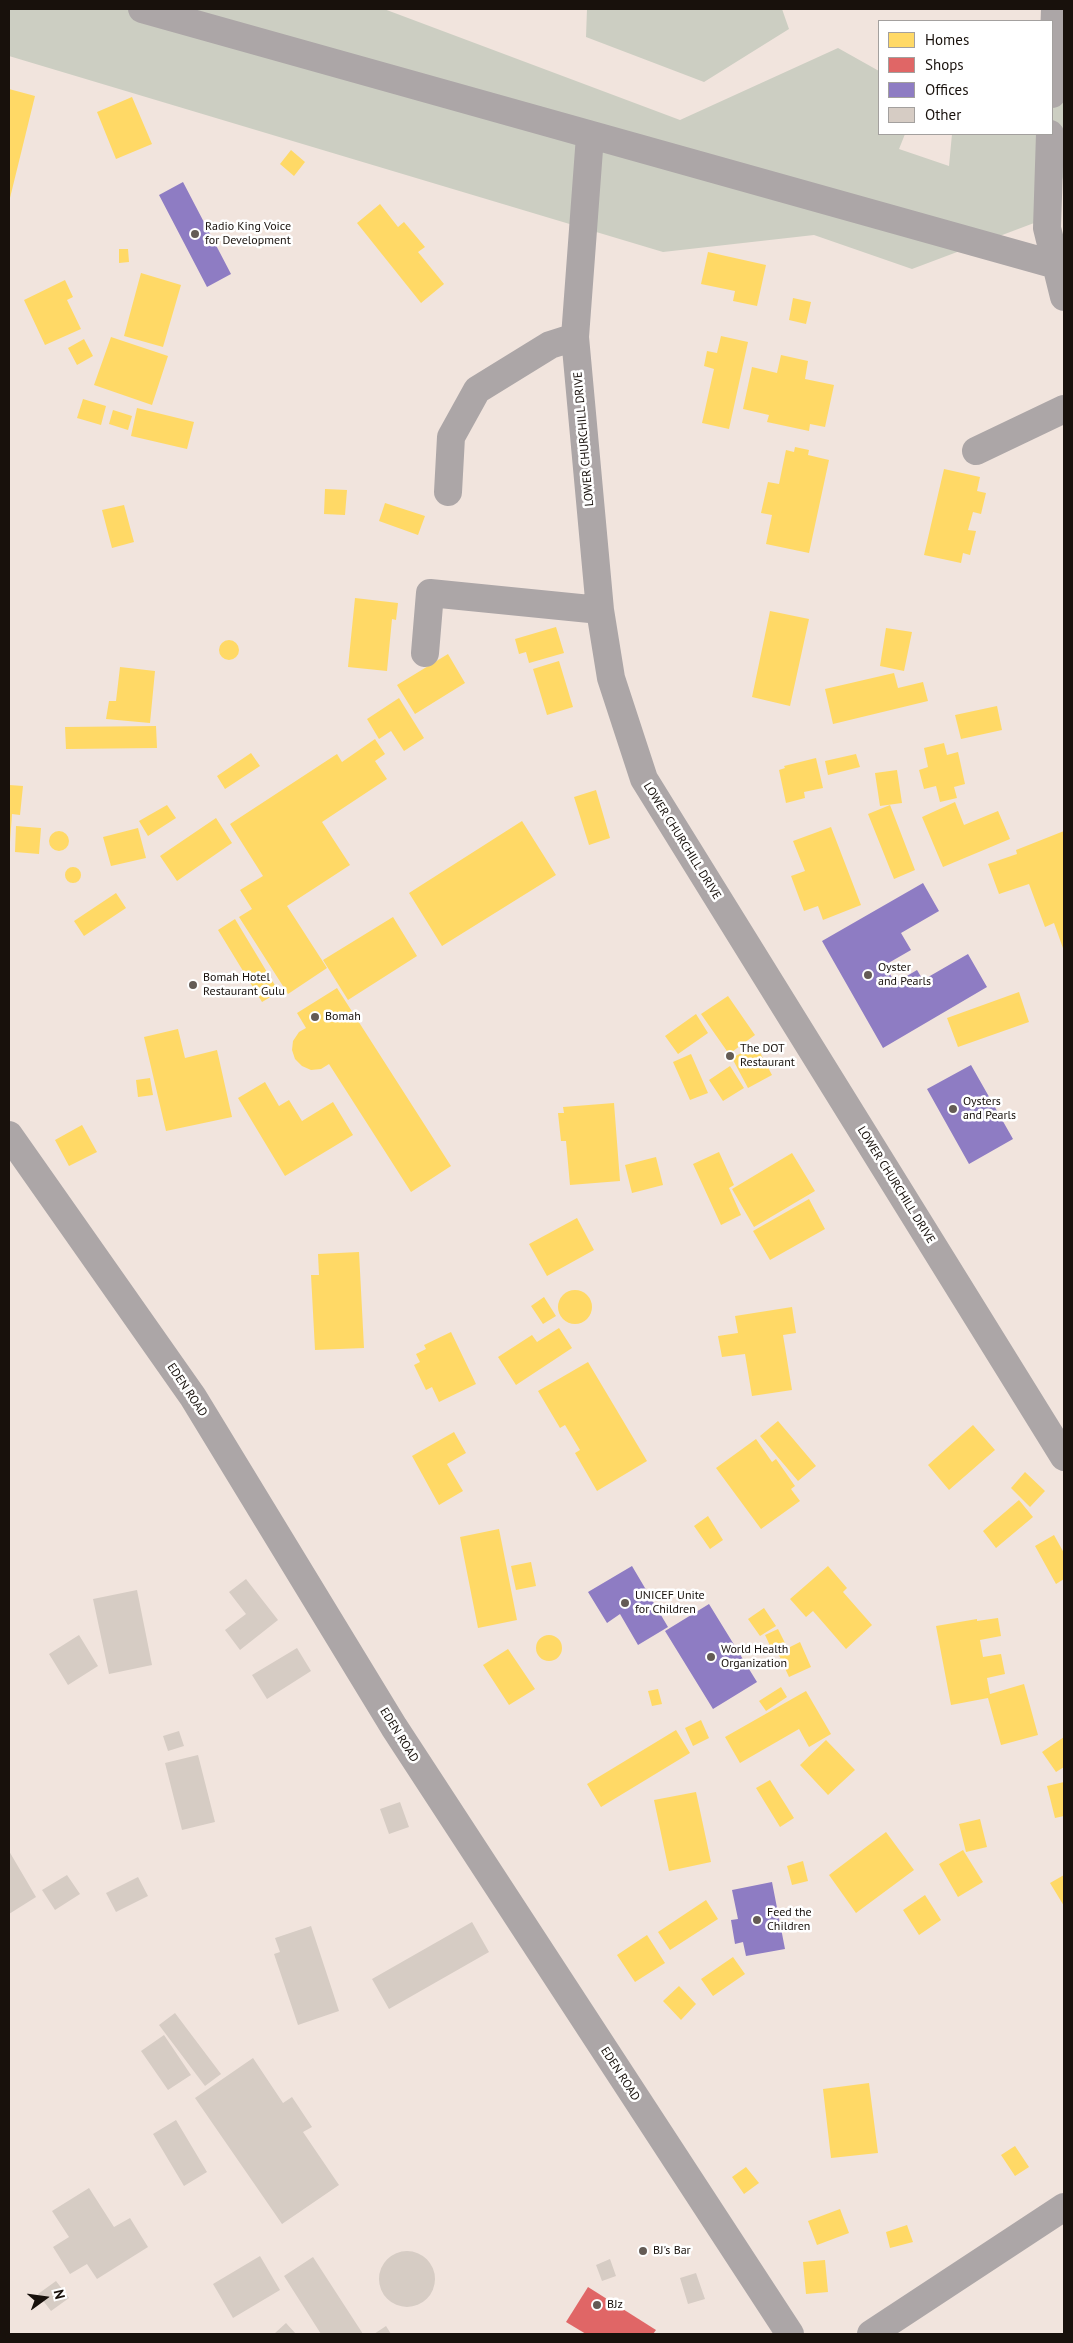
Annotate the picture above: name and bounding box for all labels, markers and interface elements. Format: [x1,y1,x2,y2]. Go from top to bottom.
legend [878,20,1053,135]
text: Homes [925,30,969,49]
text: Shops [925,55,964,74]
text: Offices [925,80,969,99]
text: Other [925,105,961,124]
place label: Radio King Voice for Development [205,220,291,248]
marker: Radio King Voice for Development [189,228,201,240]
street label: LOWER CHURCHILL DRIVE [571,371,597,507]
street label: LOWER CHURCHILL DRIVE [640,780,724,902]
place label: Oyster and Pearls [878,961,931,989]
marker: Oyster and Pearls [862,969,874,981]
place label: Bomah Hotel Restaurant Gulu [203,971,285,999]
marker: Bomah Hotel Restaurant Gulu [187,979,199,991]
place label: Bomah [325,1010,361,1024]
marker: Bomah [309,1011,321,1023]
place label: The DOT Restaurant [740,1042,795,1070]
marker: The DOT Restaurant [724,1050,736,1062]
place label: Oysters and Pearls [963,1095,1016,1123]
marker: Oysters and Pearls [947,1103,959,1115]
street label: LOWER CHURCHILL DRIVE [854,1124,938,1246]
street label: EDEN ROAD [164,1361,210,1419]
place label: UNICEF Unite for Children [635,1589,705,1617]
marker: UNICEF Unite for Children [619,1597,631,1609]
place label: World Health Organization [721,1643,788,1671]
marker: World Health Organization [705,1651,717,1663]
street label: EDEN ROAD [377,1705,421,1765]
place label: Feed the Children [767,1906,812,1934]
marker: Feed the Children [751,1914,763,1926]
street label: EDEN ROAD [597,2044,643,2104]
place label: BJ's Bar [653,2244,691,2258]
marker: BJ's Bar [637,2245,649,2257]
north arrow [20,2273,70,2323]
text: N [50,2288,69,2301]
place label: BJz [607,2298,623,2312]
marker: BJz [591,2299,603,2311]

